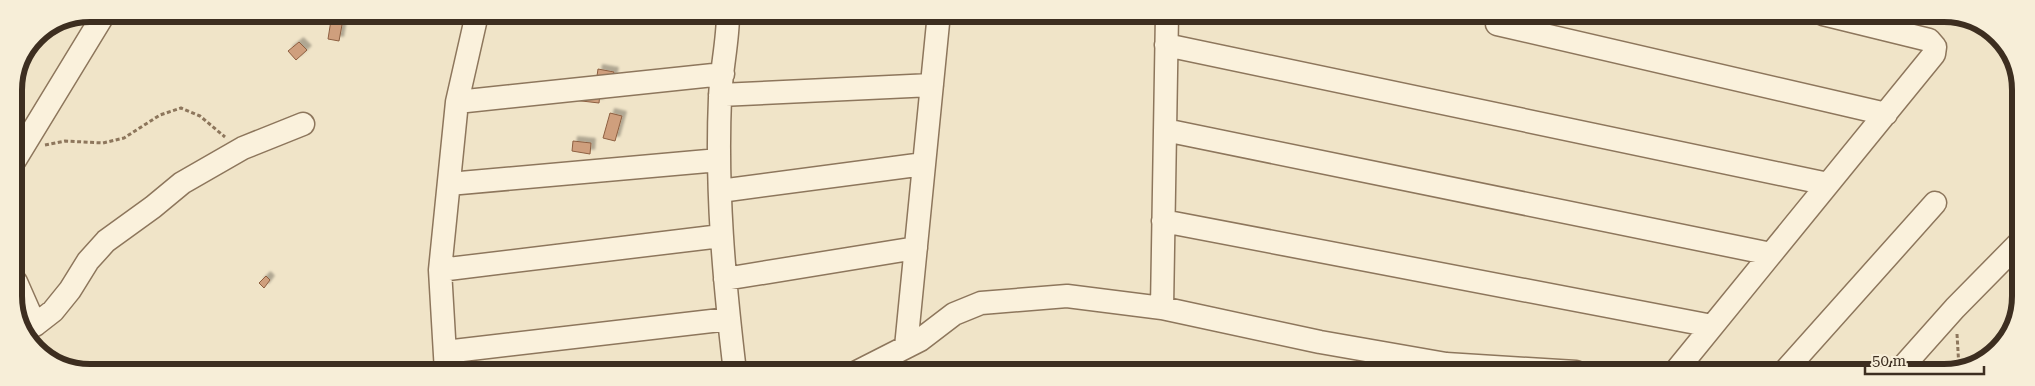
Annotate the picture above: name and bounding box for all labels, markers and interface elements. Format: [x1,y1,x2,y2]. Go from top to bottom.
scale bar [1865,344,1984,376]
text: 50 m [1872,352,1907,370]

